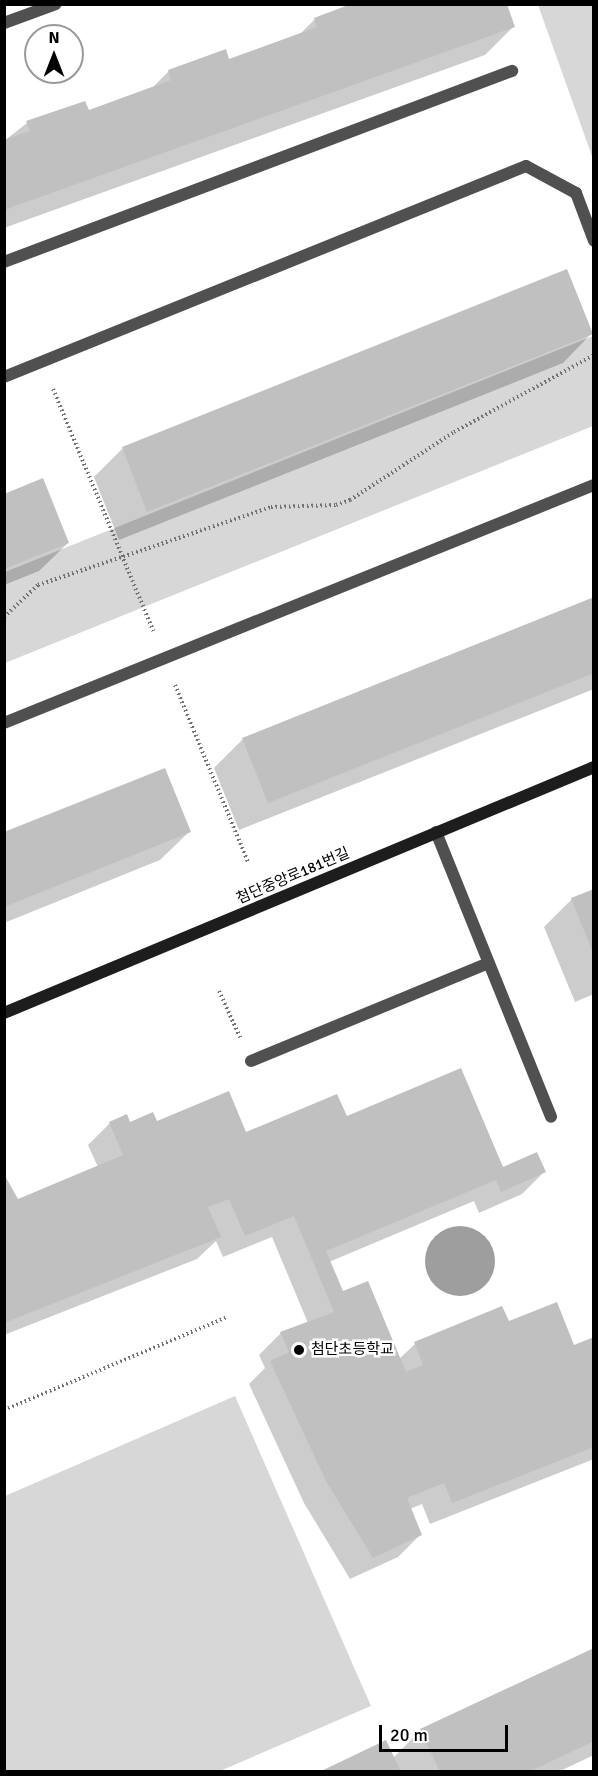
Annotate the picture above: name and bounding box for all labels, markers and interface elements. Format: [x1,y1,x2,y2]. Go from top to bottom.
north arrow [24,24,84,84]
text: N [48,28,60,48]
street label: 첨단중앙로181번길 [234,844,352,908]
place label: 첨단초등학교 [311,1341,394,1359]
marker: 첨단초등학교 [292,1343,306,1357]
scale bar [382,1713,511,1751]
text: 20 m [390,1724,428,1746]

